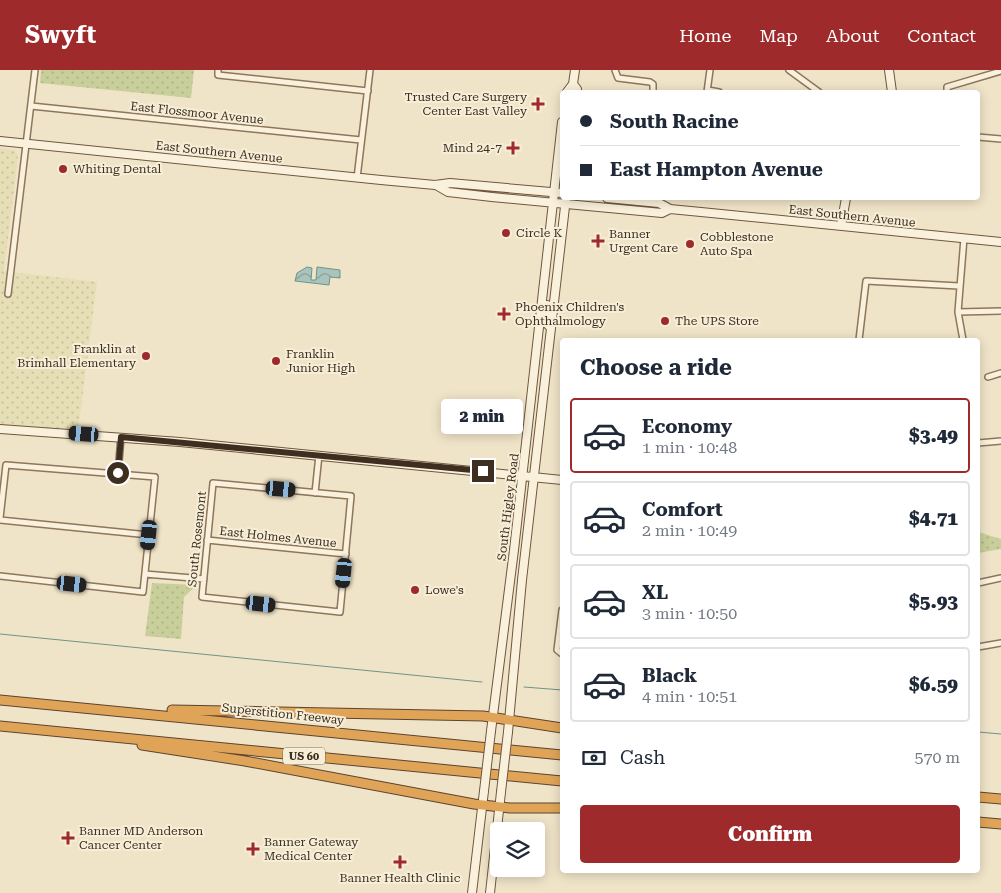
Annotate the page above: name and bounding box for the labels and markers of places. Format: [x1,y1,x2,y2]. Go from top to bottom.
place label: Trusted Care Surgery Center East Valley [405,90,528,118]
marker: Trusted Care Surgery Center East Valley [531,97,545,111]
place label: Mind 24-7 [443,141,502,155]
marker: Mind 24-7 [506,141,520,155]
place label: Whiting Dental [73,162,161,176]
marker: Whiting Dental [57,163,69,175]
place label: Circle K [516,226,562,240]
marker: Circle K [500,227,512,239]
place label: Banner Urgent Care [609,227,678,255]
place label: Cobblestone Auto Spa [700,230,774,258]
marker: Banner Urgent Care [591,234,605,248]
marker: Cobblestone Auto Spa [684,238,696,250]
place label: Phoenix Children's Ophthalmology [515,300,624,328]
marker: Phoenix Children's Ophthalmology [497,307,511,321]
place label: The UPS Store [675,314,759,328]
marker: The UPS Store [659,315,671,327]
place label: Franklin at Brimhall Elementary [17,342,137,370]
place label: Franklin Junior High [286,347,356,375]
marker: Franklin at Brimhall Elementary [140,350,152,362]
marker: Franklin Junior High [270,355,282,367]
place label: Lowe's [425,583,464,597]
marker: Lowe's [409,584,421,596]
place label: Banner MD Anderson Cancer Center [79,824,204,852]
marker: Banner MD Anderson Cancer Center [61,831,75,845]
place label: Banner Gateway Medical Center [264,835,359,863]
marker: Banner Gateway Medical Center [246,842,260,856]
marker: Banner Health Clinic [393,855,407,869]
place label: Banner Health Clinic [340,871,461,885]

